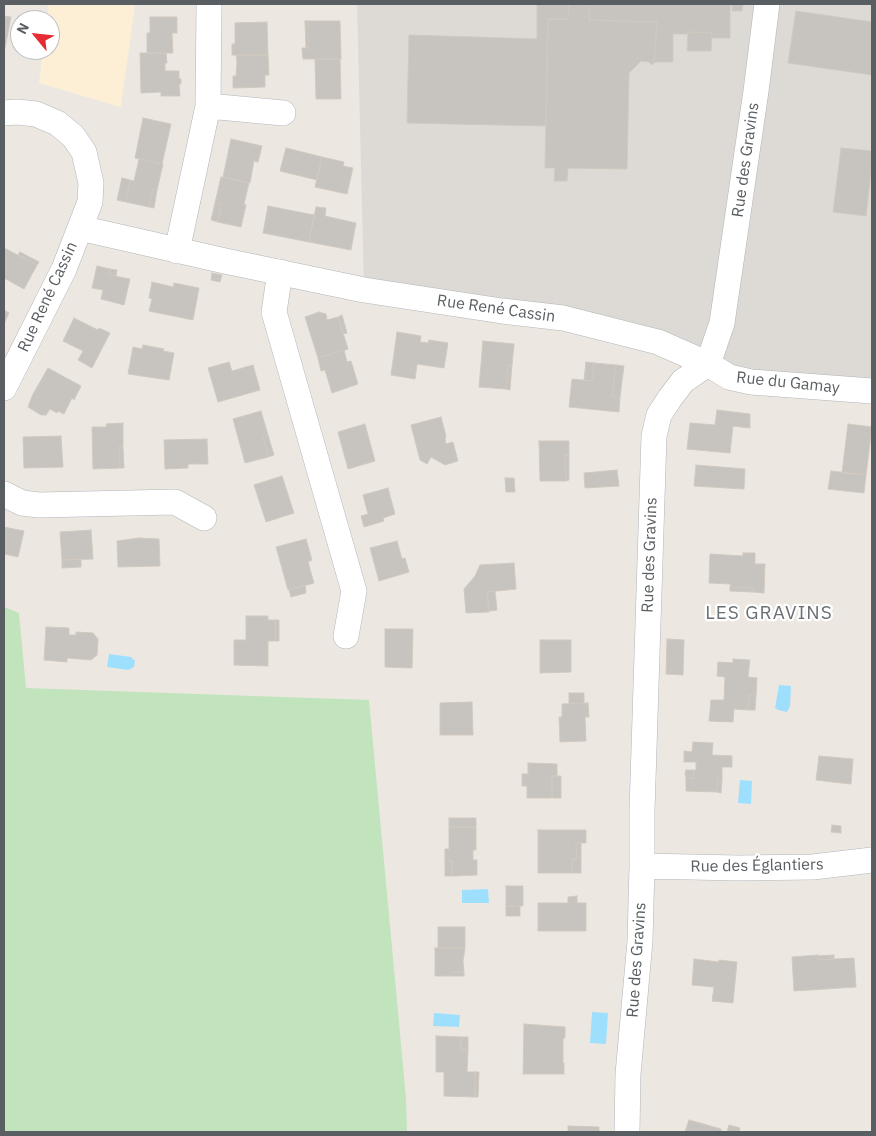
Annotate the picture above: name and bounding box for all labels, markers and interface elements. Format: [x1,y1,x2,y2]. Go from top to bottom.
north arrow [10,10,60,60]
text: N [12,20,33,37]
street label: Rue des Gravins [728,101,764,219]
street label: Rue René Cassin [14,239,82,355]
street label: Rue René Cassin [436,291,556,327]
street label: Rue du Gamay [735,368,841,398]
street label: Rue des Gravins [638,497,662,613]
district label: LES GRAVINS [704,603,834,625]
street label: Rue des Églantiers [690,855,824,877]
street label: Rue des Gravins [623,902,651,1018]

